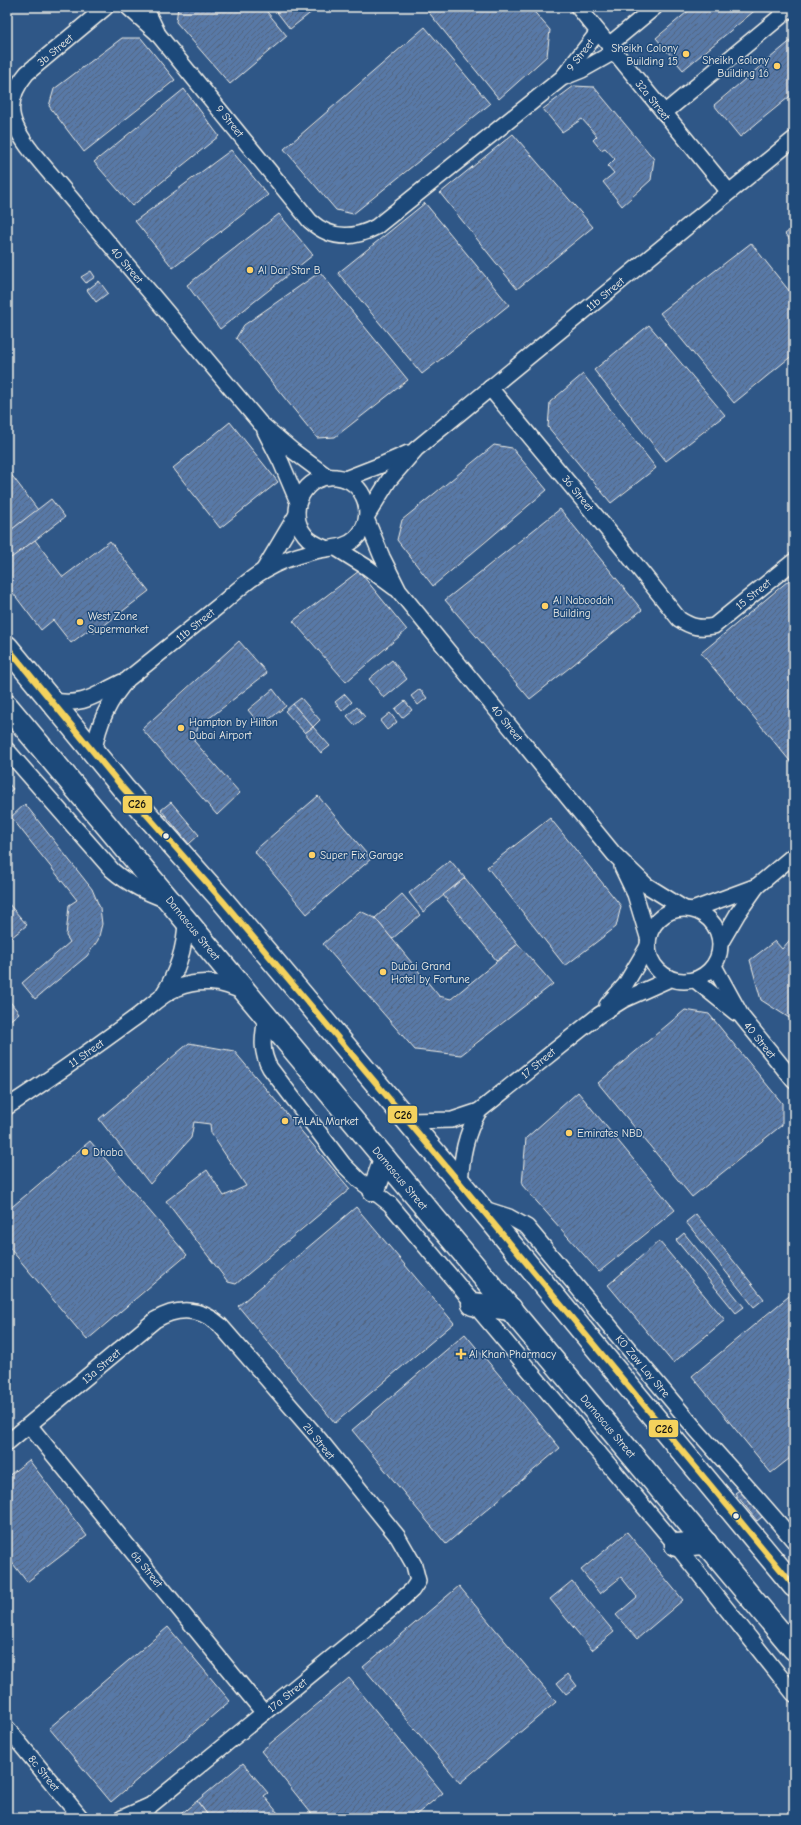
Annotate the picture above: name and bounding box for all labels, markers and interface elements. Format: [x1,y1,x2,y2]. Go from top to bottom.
street label: 3b Street [35,31,76,69]
street label: 9 Street [564,36,597,74]
place label: Sheikh Colony Building 15 [611,42,678,68]
marker: Sheikh Colony Building 15 [681,49,691,59]
place label: Sheikh Colony Building 16 [702,54,769,80]
marker: Sheikh Colony Building 16 [772,61,782,71]
street label: 32a Street [632,77,673,124]
street label: 9 Street [213,103,247,140]
street label: 40 Street [108,245,146,287]
place label: Al Dar Star B [258,264,321,277]
marker: Al Dar Star B [245,265,255,275]
street label: 11b Street [584,274,628,314]
street label: 36 Street [559,473,597,515]
street label: 15 Street [733,576,774,613]
place label: Al Naboodah Building [553,594,613,620]
marker: Al Naboodah Building [540,601,550,611]
street label: 11b Street [173,605,218,645]
place label: West Zone Supermarket [88,610,149,636]
marker: West Zone Supermarket [75,617,85,627]
street label: 40 Street [488,702,526,745]
place label: Hampton by Hilton Dubai Airport [189,716,278,742]
marker: Hampton by Hilton Dubai Airport [176,723,186,733]
line badge: C26 [122,795,153,814]
text: C26 [128,798,146,811]
unlabelled marker [161,831,171,841]
place label: Super Fix Garage [320,849,404,862]
marker: Super Fix Garage [307,850,317,860]
street label: Damascus Street [163,894,223,964]
place label: Dubai Grand Hotel by Fortune [391,960,470,986]
marker: Dubai Grand Hotel by Fortune [378,967,388,977]
street label: 40 Street [741,1019,779,1062]
street label: 11 Street [66,1036,107,1070]
street label: 17 Street [519,1045,559,1081]
line badge: C26 [387,1105,418,1124]
text: C26 [394,1109,412,1122]
place label: TALAL Market [293,1115,359,1128]
marker: TALAL Market [280,1116,290,1126]
place label: Emirates NBD [577,1127,643,1140]
marker: Emirates NBD [564,1128,574,1138]
street label: Damascus Street [369,1144,430,1213]
place label: Dhaba [93,1146,123,1159]
marker: Dhaba [80,1147,90,1157]
street label: KO Zaw Lay Stre [613,1333,673,1400]
street label: 13a Street [79,1346,124,1387]
place label: Al Khan Pharmacy [469,1348,556,1361]
marker: Al Khan Pharmacy [456,1349,466,1359]
street label: Damascus Street [577,1392,638,1461]
line badge: C26 [648,1419,679,1438]
street label: 2b Street [300,1421,338,1463]
text: C26 [655,1423,673,1436]
unlabelled marker [731,1511,741,1521]
street label: 6b Street [128,1548,166,1591]
street label: 17a Street [265,1675,310,1715]
street label: 8c Street [25,1753,62,1794]

